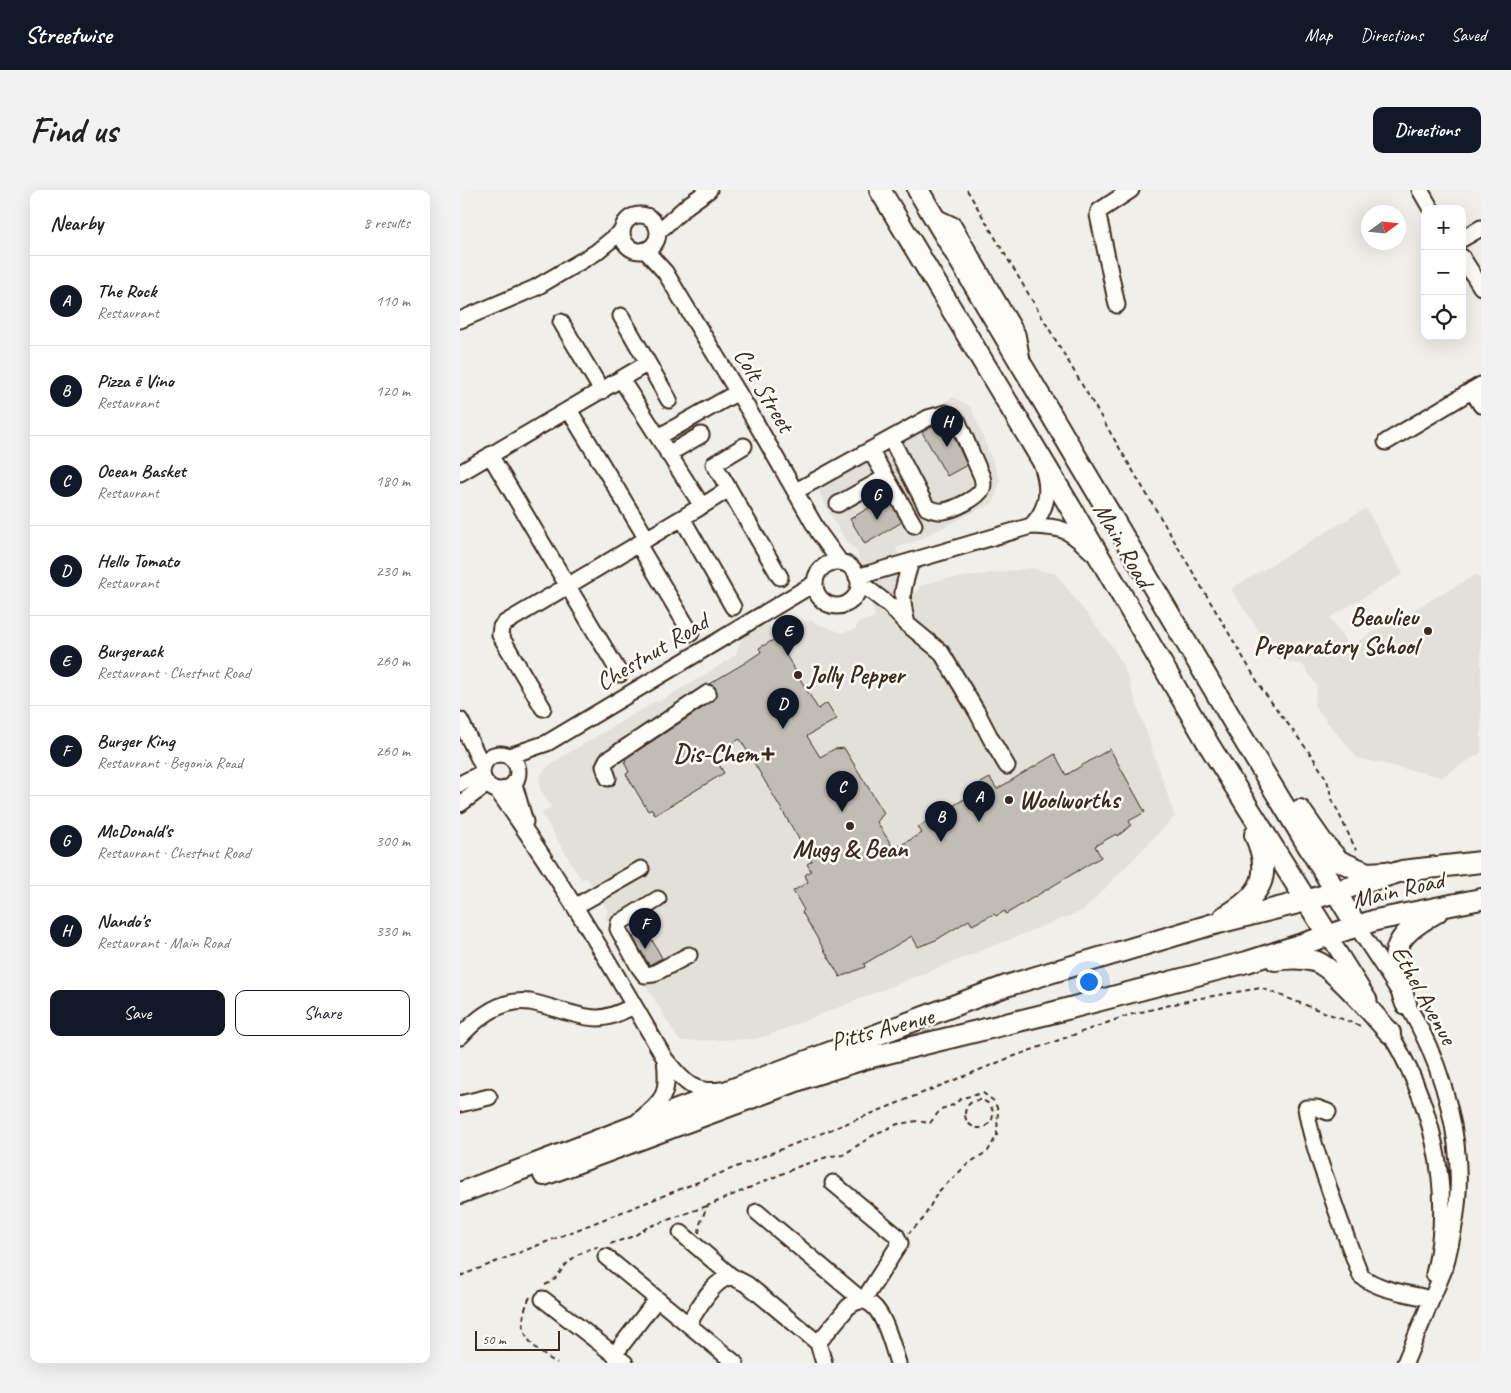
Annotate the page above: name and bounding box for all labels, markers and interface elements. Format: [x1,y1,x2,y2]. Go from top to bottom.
text: Streetwise [25,20,111,50]
text: Map [1305,24,1332,46]
text: Directions [1360,24,1423,46]
text: Saved [1451,24,1486,46]
button: Directions [1373,107,1481,153]
text: Find us [30,108,117,153]
north arrow [1361,205,1406,250]
map controls [1421,205,1466,340]
button: + [1421,205,1466,250]
text: Nearby [50,210,103,236]
text: 8 results [363,213,410,233]
button: − [1421,250,1466,295]
text: The Rock [97,279,156,303]
text: A [62,291,70,311]
text: 110 m [376,291,410,311]
button: locate [1421,295,1466,340]
text: Restaurant [97,303,159,323]
street label: Colt Street [726,342,803,440]
text: Pizza ē Vino [97,369,174,393]
text: B [62,381,70,401]
text: 120 m [376,381,410,401]
text: Restaurant [97,393,159,413]
pin: H [931,406,963,447]
text: Ocean Basket [97,459,185,483]
text: C [62,471,70,491]
text: 180 m [376,471,410,491]
pin: G [861,479,893,520]
text: Restaurant [97,483,159,503]
street label: Main Road [1086,497,1162,597]
text: Hello Tomato [97,549,179,573]
text: D [61,561,71,581]
text: 230 m [376,561,410,581]
text: Restaurant [97,573,159,593]
place label: Beaulieu Preparatory School [1254,601,1423,662]
street label: Chestnut Road [590,604,717,698]
pin: E [772,615,804,656]
marker: Beaulieu Preparatory School [1422,625,1434,637]
text: Burgerack [97,639,163,663]
text: E [62,651,70,671]
text: 260 m [376,651,410,671]
place label: Jolly Pepper [806,659,907,691]
text: Restaurant · Chestnut Road [97,663,250,683]
marker: Jolly Pepper [792,669,804,681]
pin: D [767,688,799,729]
text: Burger King [97,729,175,753]
place label: Dis-Chem [674,738,760,770]
text: F [62,741,70,761]
text: 260 m [376,741,410,761]
marker: Dis-Chem [762,748,774,760]
text: Restaurant · Begonia Road [97,753,243,773]
pin: C [826,771,858,812]
pin: A [963,781,995,822]
place label: Woolworths [1019,784,1121,816]
marker: Woolworths [1003,794,1015,806]
pin: B [925,801,957,842]
text: McDonald's [97,819,172,843]
marker: Mugg & Bean [844,820,856,832]
text: G [62,831,70,851]
text: 300 m [376,831,410,851]
place label: Mugg & Bean [793,833,909,865]
text: Restaurant · Chestnut Road [97,843,250,863]
street label: Main Road [1349,863,1451,916]
pin: F [629,908,661,949]
text: Nando's [97,909,149,933]
text: H [61,921,71,941]
text: 330 m [376,921,410,941]
text: Restaurant · Main Road [97,933,229,953]
street label: Ethel Avenue [1384,940,1465,1052]
your location [1076,969,1102,995]
button: Save [50,990,225,1036]
button: Share [235,990,410,1036]
street label: Pitts Avenue [827,999,939,1058]
scale bar [475,1328,560,1351]
text: 50 m [482,1331,506,1348]

